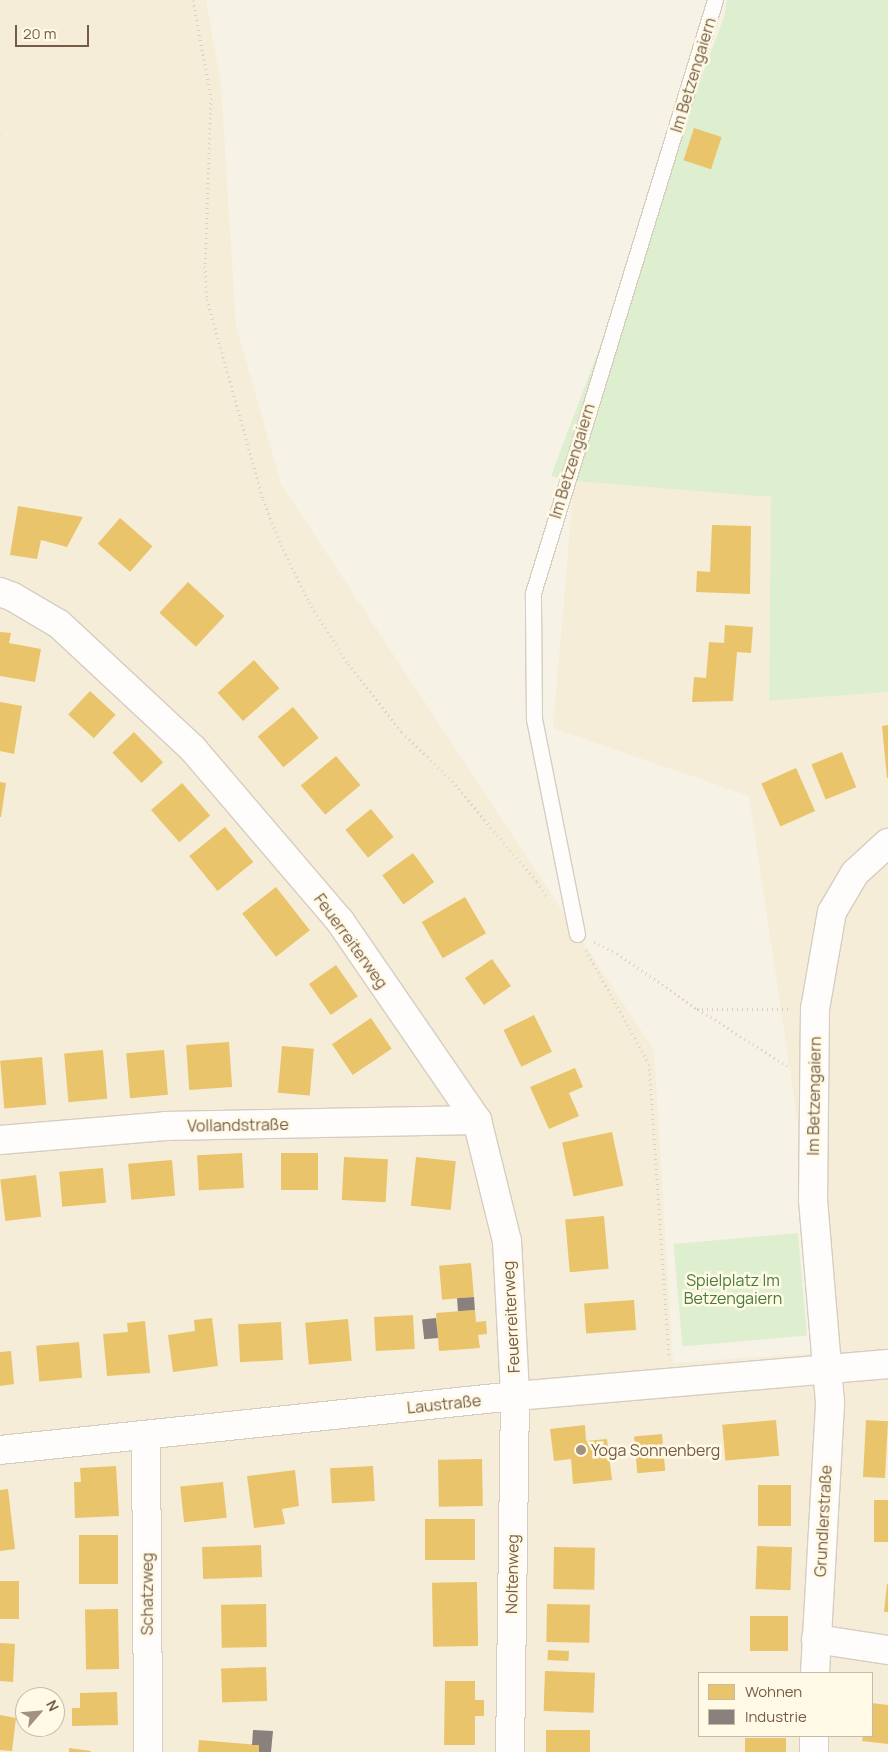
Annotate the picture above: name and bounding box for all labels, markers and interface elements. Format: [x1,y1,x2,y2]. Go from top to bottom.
scale bar [18,15,91,47]
street label: Im Betzengaiern [666,15,720,135]
text: 20 m [23,23,56,44]
street label: Im Betzengaiern [545,401,599,521]
street label: Feuerreiterweg [310,890,392,992]
street label: Im Betzengaiern [803,1036,825,1156]
street label: Vollandstraße [187,1115,289,1135]
street label: Feuerreiterweg [498,1260,524,1374]
park label: Spielplatz Im Betzengaiern [684,1270,782,1308]
street label: Laustraße [406,1391,482,1417]
place label: Yoga Sonnenberg [591,1440,720,1460]
marker: Yoga Sonnenberg [575,1444,587,1456]
street label: Grundlerstraße [810,1465,836,1577]
street label: Noltenweg [502,1534,522,1614]
street label: Schatzweg [137,1553,157,1635]
legend [698,1672,873,1737]
text: Wohnen [745,1681,802,1702]
north arrow [15,1687,65,1737]
text: N [42,1697,64,1714]
text: Industrie [745,1706,807,1727]

